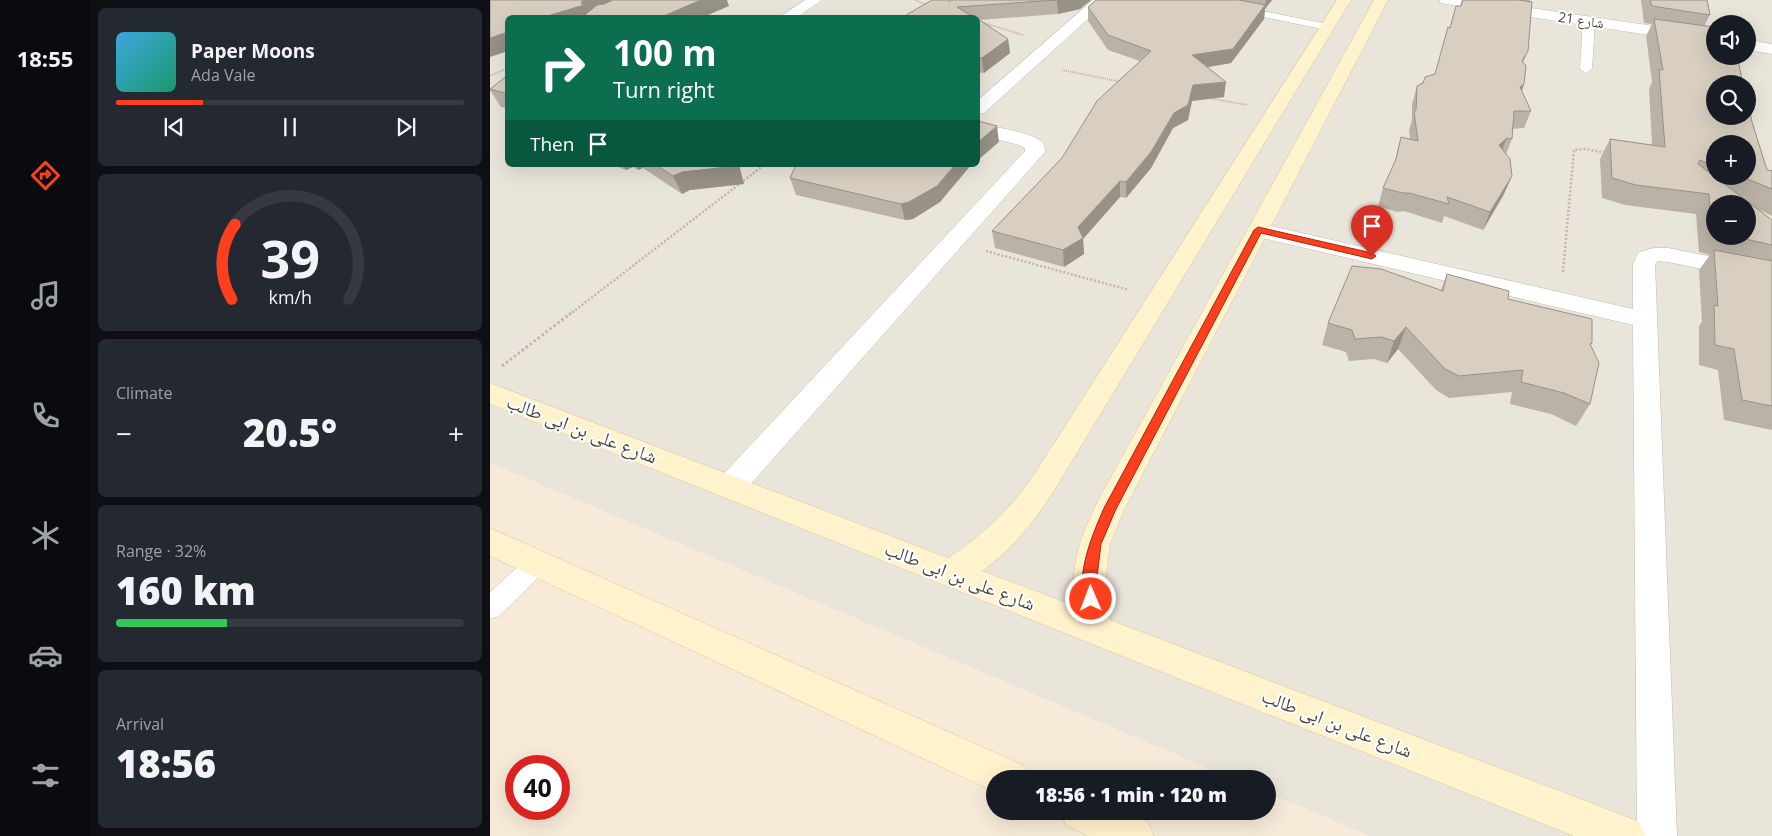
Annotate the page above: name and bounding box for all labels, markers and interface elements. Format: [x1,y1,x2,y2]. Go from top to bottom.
street label: شارع 21 [1557,7,1605,33]
map controls [1706,15,1756,245]
button: sound [1706,15,1756,65]
text: 100 m [613,29,717,76]
icon: right [530,35,595,100]
text: Paper Moons [191,38,315,64]
text: 18:55 [17,43,73,73]
text: Ada Vale [191,64,255,86]
text: Turn right [613,74,715,104]
button: search [1706,75,1756,125]
icon: previous [160,113,188,141]
icon: pause [276,113,304,141]
icon: next [392,113,420,141]
icon: arrive [584,130,612,158]
text: Then [530,131,574,157]
button: + [1706,135,1756,185]
icon: directions [28,158,63,193]
button: − [1706,195,1756,245]
pin [1351,205,1393,256]
icon: arrive [1358,212,1386,240]
text: 39 [260,222,320,293]
icon: music [28,278,63,313]
text: km/h [268,285,312,309]
text: Climate [116,382,173,404]
street label: شارع على بن ابى طالب [503,388,661,470]
icon: phone [28,398,63,433]
text: 20.5° [243,406,337,458]
text: − [116,414,132,452]
text: + [448,414,464,452]
icon: climate [28,518,63,553]
street label: شارع على بن ابى طالب [881,535,1039,617]
text: Range · 32% [116,540,206,562]
text: 160 km [116,564,256,616]
position arrow [1064,572,1116,624]
icon: car [28,638,63,673]
street label: شارع على بن ابى طالب [1258,682,1416,764]
text: Arrival [116,713,164,735]
text: 18:56 [116,737,216,789]
speed limit sign: 40 [505,755,570,820]
icon: filters [28,758,63,793]
text: 18:56 · 1 min · 120 m [1035,782,1227,808]

